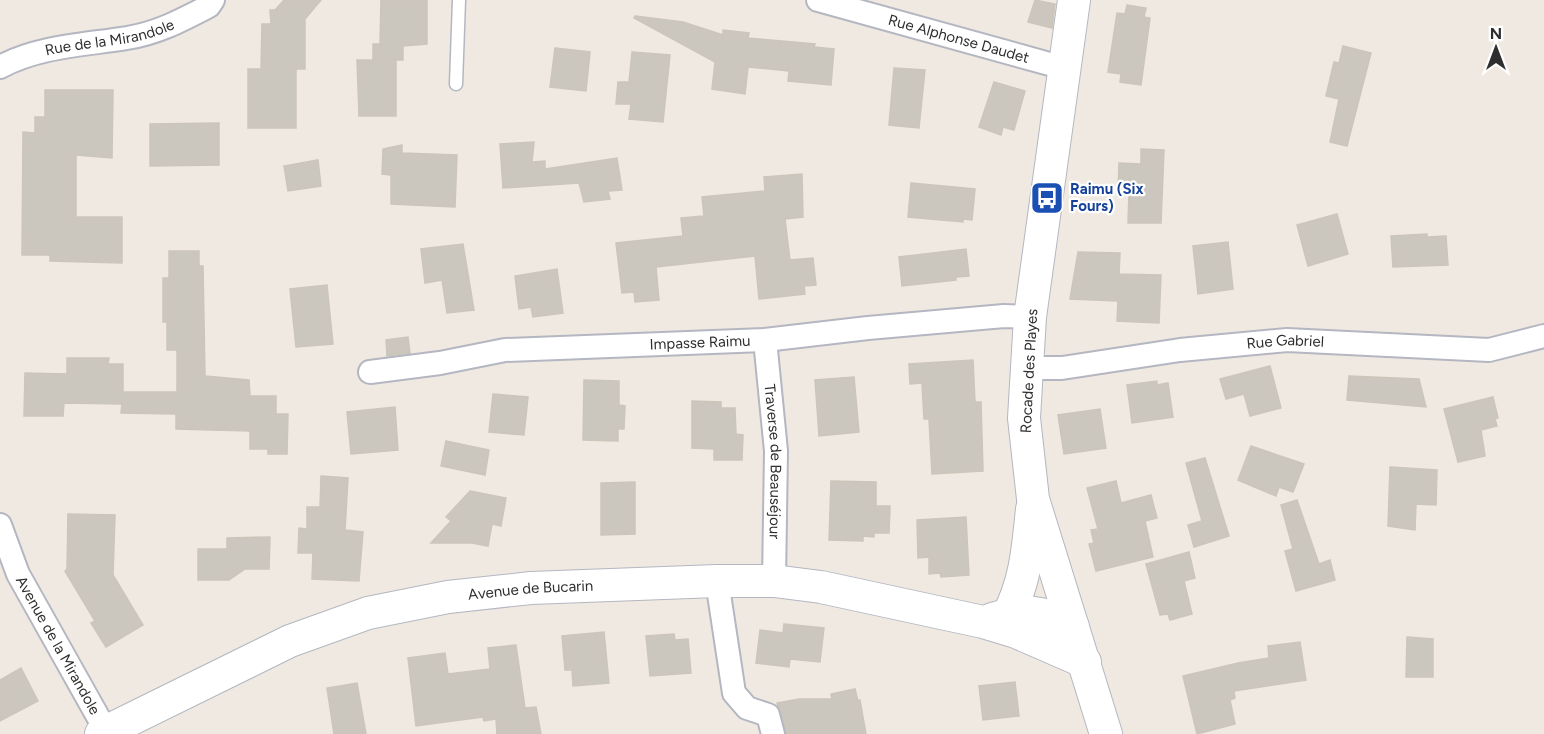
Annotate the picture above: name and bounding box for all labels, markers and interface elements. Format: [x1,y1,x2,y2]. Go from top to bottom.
street label: Rue Alphonse Daudet [886,11,1032,67]
street label: Rue de la Mirandole [43,15,177,59]
north arrow [1466,18,1526,78]
text: N [1490,24,1502,43]
bus stop icon: Raimu (Six Fours) [1029,180,1065,216]
place label: Raimu (Six Fours) [1070,180,1144,215]
street label: Rocade des Playes [1017,308,1041,434]
street label: Rue Gabriel [1246,331,1324,353]
street label: Impasse Raimu [649,332,751,353]
street label: Traverse de Beauséjour [760,383,785,539]
street label: Avenue de la Mirandole [12,573,104,718]
street label: Avenue de Bucarin [467,577,593,604]

